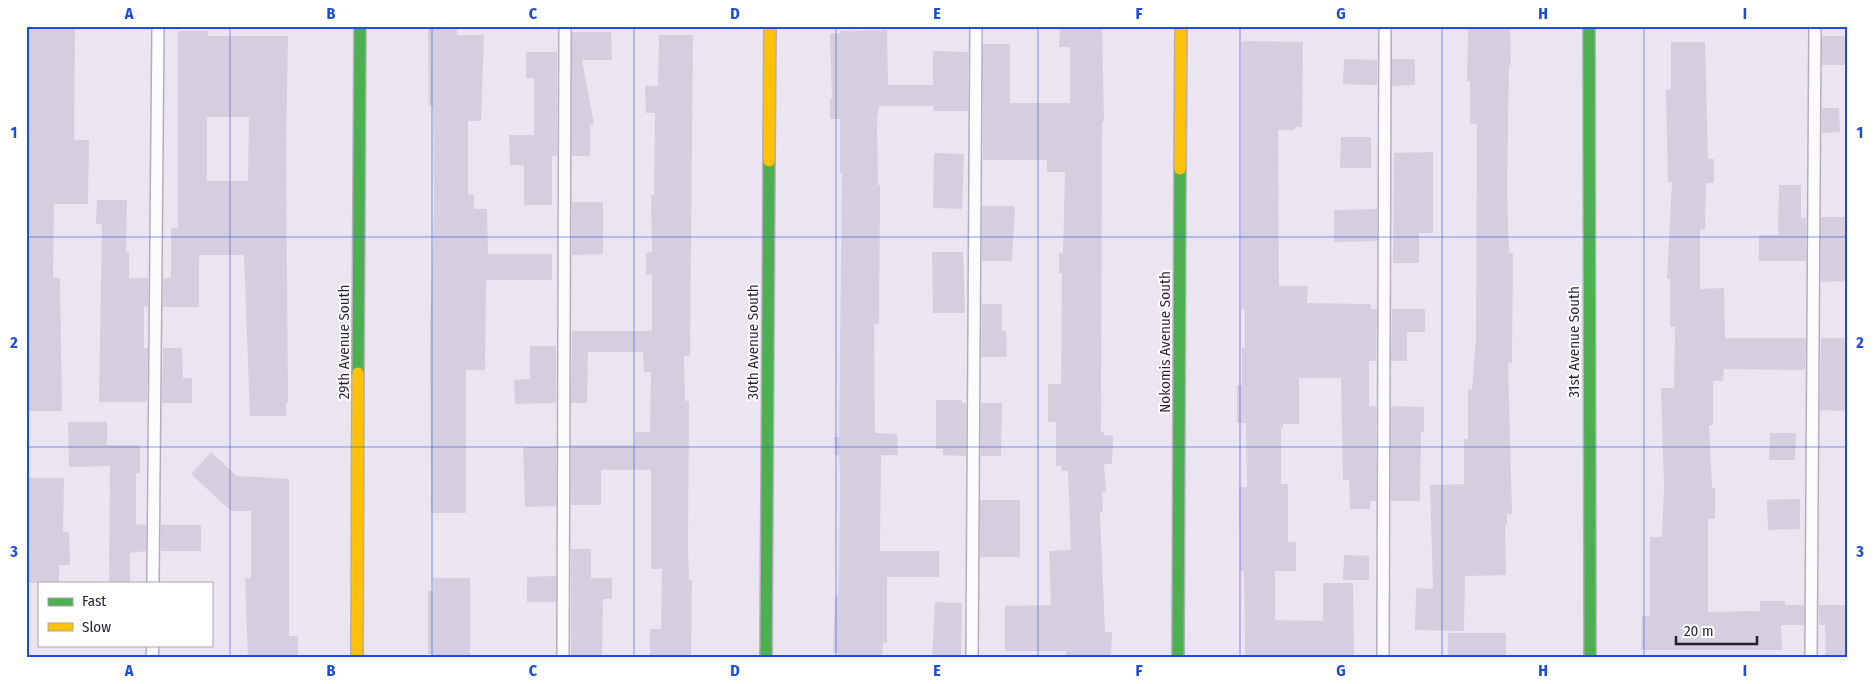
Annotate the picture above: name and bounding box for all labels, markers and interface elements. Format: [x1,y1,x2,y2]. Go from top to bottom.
text: A [124,4,134,23]
text: B [327,4,336,23]
text: C [529,4,538,23]
text: D [730,4,740,23]
text: E [933,4,941,23]
text: F [1135,4,1143,23]
text: G [1336,4,1346,23]
text: H [1538,4,1548,23]
text: I [1743,4,1747,23]
text: 1 [11,123,17,142]
text: 1 [1857,123,1863,142]
street label: Nokomis Avenue South [1156,271,1174,413]
street label: 30th Avenue South [744,284,762,400]
street label: 29th Avenue South [335,285,353,399]
street label: 31st Avenue South [1565,286,1583,398]
text: 2 [9,333,18,352]
text: 2 [1855,333,1864,352]
text: 3 [9,542,18,561]
text: 3 [1855,542,1864,561]
legend [38,582,212,646]
text: Fast [82,592,106,610]
scale bar [1676,614,1758,646]
text: Slow [82,618,111,636]
text: 20 m [1684,622,1714,640]
text: A [124,661,134,680]
text: B [327,661,336,680]
text: C [529,661,538,680]
text: D [730,661,740,680]
text: E [933,661,941,680]
text: F [1135,661,1143,680]
text: G [1336,661,1346,680]
text: H [1538,661,1548,680]
text: I [1743,661,1747,680]

